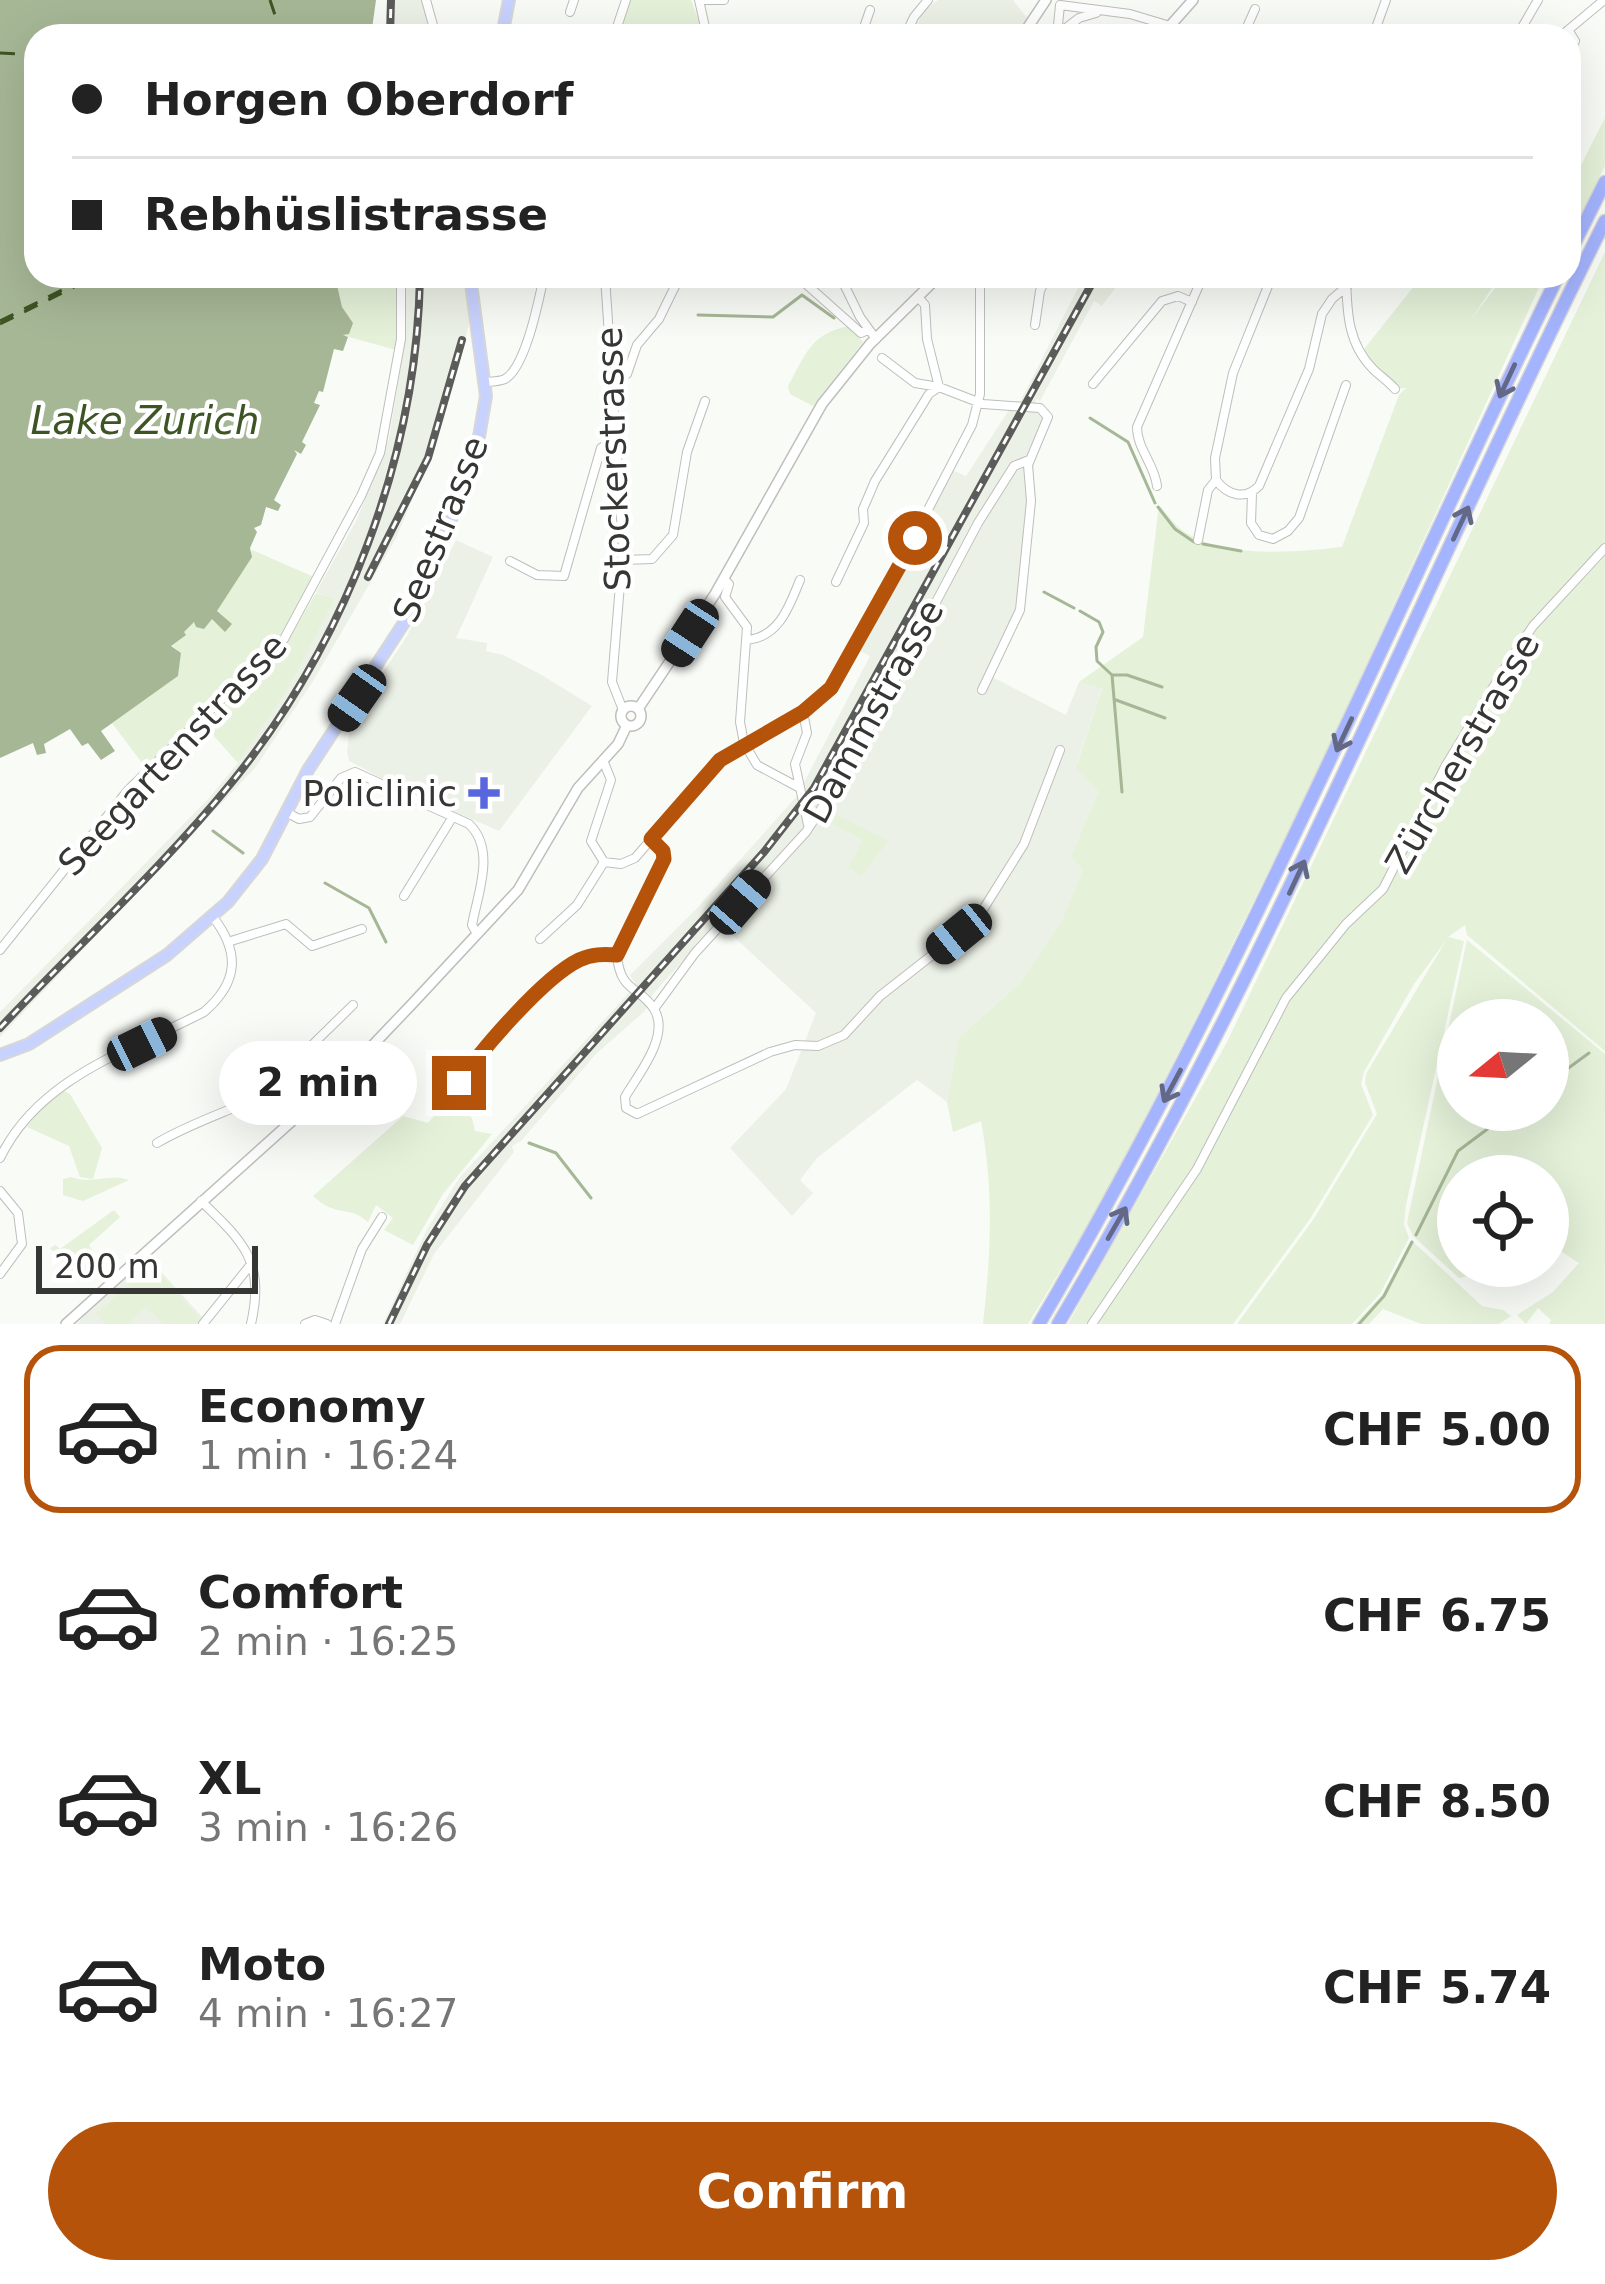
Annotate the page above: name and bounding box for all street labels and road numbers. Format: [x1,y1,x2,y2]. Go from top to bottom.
street label: Stockerstrasse [588,326,639,592]
street label: Seestrasse [385,430,496,628]
street label: Dammstrasse [795,592,952,830]
street label: Seegartenstrasse [50,625,295,884]
street label: Zürcherstrasse [1377,626,1548,881]

